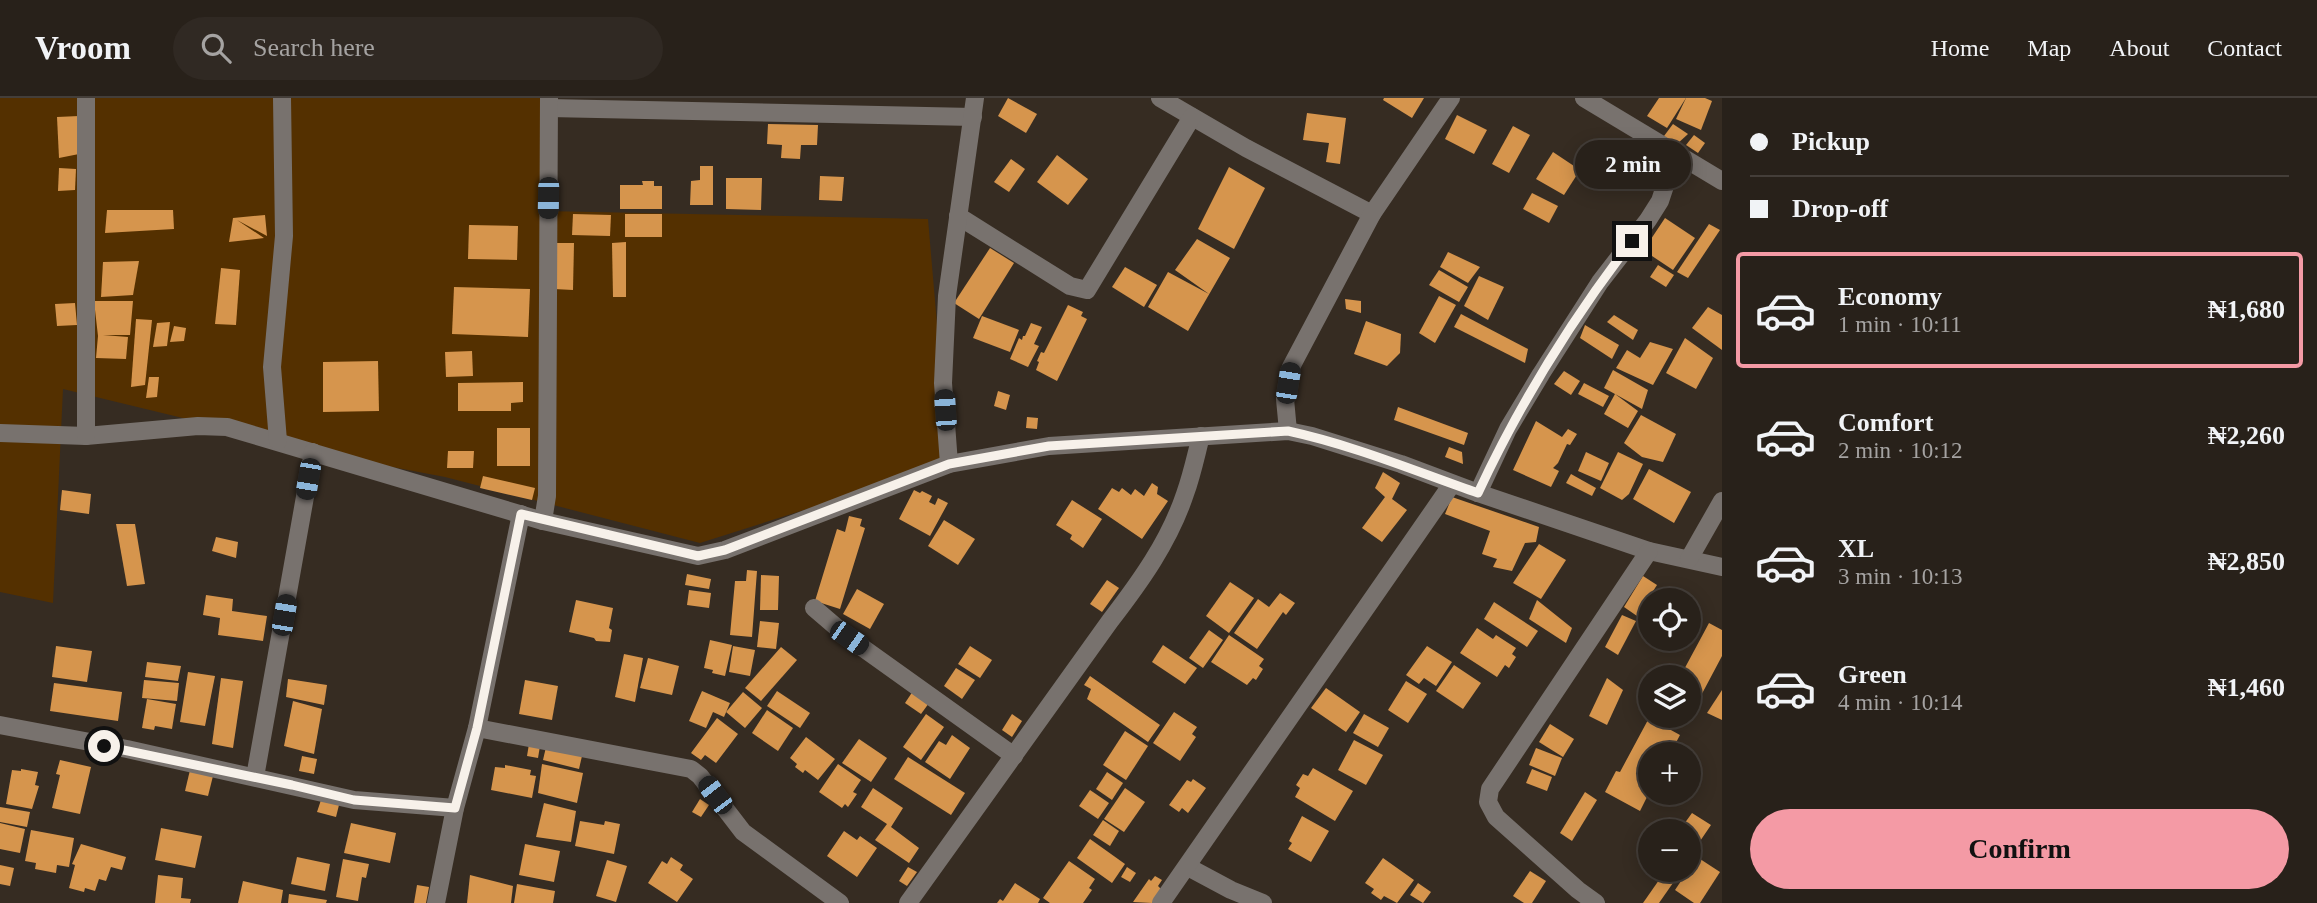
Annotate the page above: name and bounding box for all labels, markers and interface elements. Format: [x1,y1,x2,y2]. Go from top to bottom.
search box [173,17,663,80]
icon: search [197,29,235,67]
text: Vroom [35,30,131,66]
text: Search here [253,33,375,62]
text: Home [1931,35,1989,61]
text: Map [2027,35,2071,61]
text: About [2109,35,2169,61]
text: Contact [2207,35,2282,61]
text: Pickup [1792,127,1870,156]
callout: 2 min [1574,139,1690,188]
text: 2 min [1605,152,1661,177]
car [538,177,559,219]
text: Drop-off [1792,194,1888,223]
route end [1616,225,1648,257]
icon: car [1754,279,1817,342]
text: Economy [1838,282,1942,311]
text: ₦1,680 [2208,295,2285,324]
text: 1 min · 10:11 [1838,312,1962,337]
car [1275,361,1302,405]
car [934,388,957,432]
icon: car [1754,405,1817,468]
text: Comfort [1838,408,1933,437]
text: ₦2,260 [2208,421,2285,450]
text: 2 min · 10:12 [1838,438,1963,463]
car [295,456,322,502]
icon: car [1754,531,1817,594]
text: XL [1838,534,1874,563]
text: ₦2,850 [2208,547,2285,576]
text: 3 min · 10:13 [1838,564,1963,589]
map controls [1638,588,1701,882]
button: locate [1638,588,1701,651]
car [271,592,298,638]
car [826,617,873,659]
icon: car [1754,657,1817,720]
text: Green [1838,660,1907,689]
button: layers [1638,665,1701,728]
text: ₦1,460 [2208,673,2285,702]
text: 4 min · 10:14 [1838,690,1963,715]
route start [88,730,120,762]
button: + [1638,742,1701,805]
car [694,772,737,818]
button: Confirm [1750,809,2289,889]
button: − [1638,819,1701,882]

